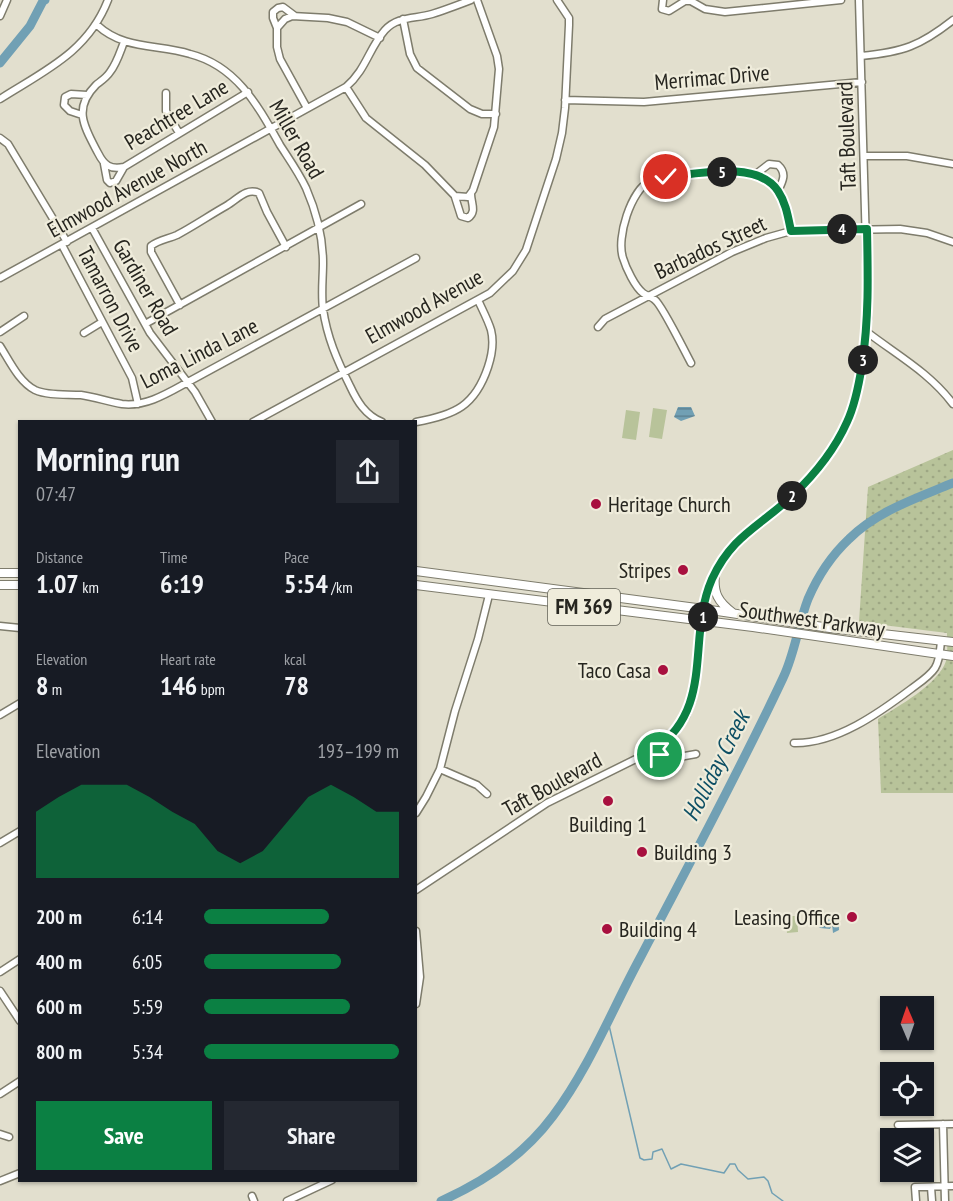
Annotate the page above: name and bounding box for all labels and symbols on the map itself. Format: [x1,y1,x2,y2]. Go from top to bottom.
street label: Merrimac Drive [653,58,771,96]
street label: Peachtree Lane [119,72,233,156]
street label: Taft Boulevard [830,81,862,191]
street label: Miller Road [263,95,331,183]
street label: Elmwood Avenue North [42,133,212,243]
pin [640,151,691,202]
pin: 5 [707,157,737,187]
street label: Barbados Street [650,209,770,285]
pin: 4 [827,214,857,244]
street label: Gardiner Road [107,234,185,340]
street label: Tamarron Drive [71,241,151,357]
street label: Elmwood Avenue [360,262,488,350]
street label: Loma Linda Lane [135,311,263,395]
pin: 3 [848,345,878,375]
pin: 2 [777,481,807,511]
place label: Heritage Church [608,490,731,518]
marker: Heritage Church [589,497,603,511]
place label: Stripes [619,556,671,584]
marker: Stripes [676,563,690,577]
road number: FM 369 [548,589,620,625]
street label: Southwest Parkway [737,595,887,643]
pin: 1 [688,602,718,632]
place label: Taco Casa [578,656,651,684]
marker: Taco Casa [656,663,670,677]
water label: Holliday Creek [675,703,758,826]
pin [634,729,685,780]
street label: Taft Boulevard [498,745,606,823]
marker: Building 1 [601,794,615,808]
place label: Building 1 [569,810,647,838]
place label: Building 3 [654,838,732,866]
marker: Building 3 [635,845,649,859]
place label: Leasing Office [734,903,840,931]
marker: Leasing Office [845,910,859,924]
place label: Building 4 [619,915,697,943]
marker: Building 4 [600,922,614,936]
north arrow [880,996,934,1050]

